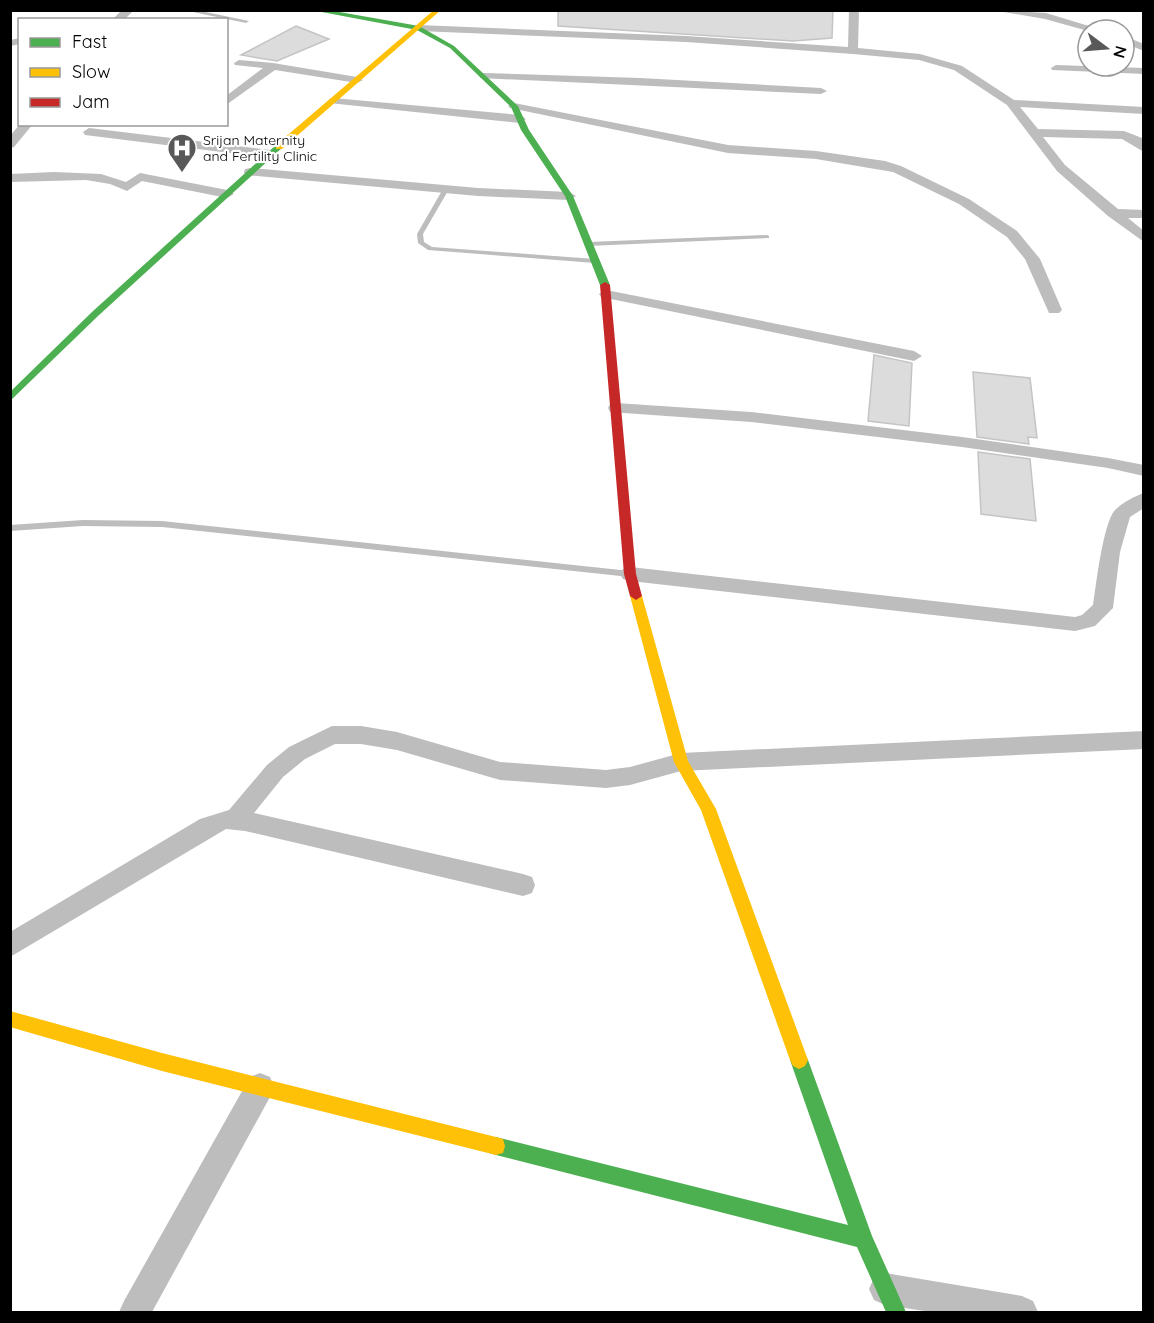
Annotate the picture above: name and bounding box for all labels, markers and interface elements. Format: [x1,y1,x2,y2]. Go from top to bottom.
legend [18,18,228,126]
north arrow [1076,18,1136,78]
text: Fast [72,30,107,53]
text: N [1109,44,1132,61]
text: Slow [72,60,110,83]
text: Jam [72,90,110,113]
place label: Srijan Maternity and Fertility Clinic [203,131,317,165]
hospital icon: Srijan Maternity and Fertility Clinic [166,132,198,174]

